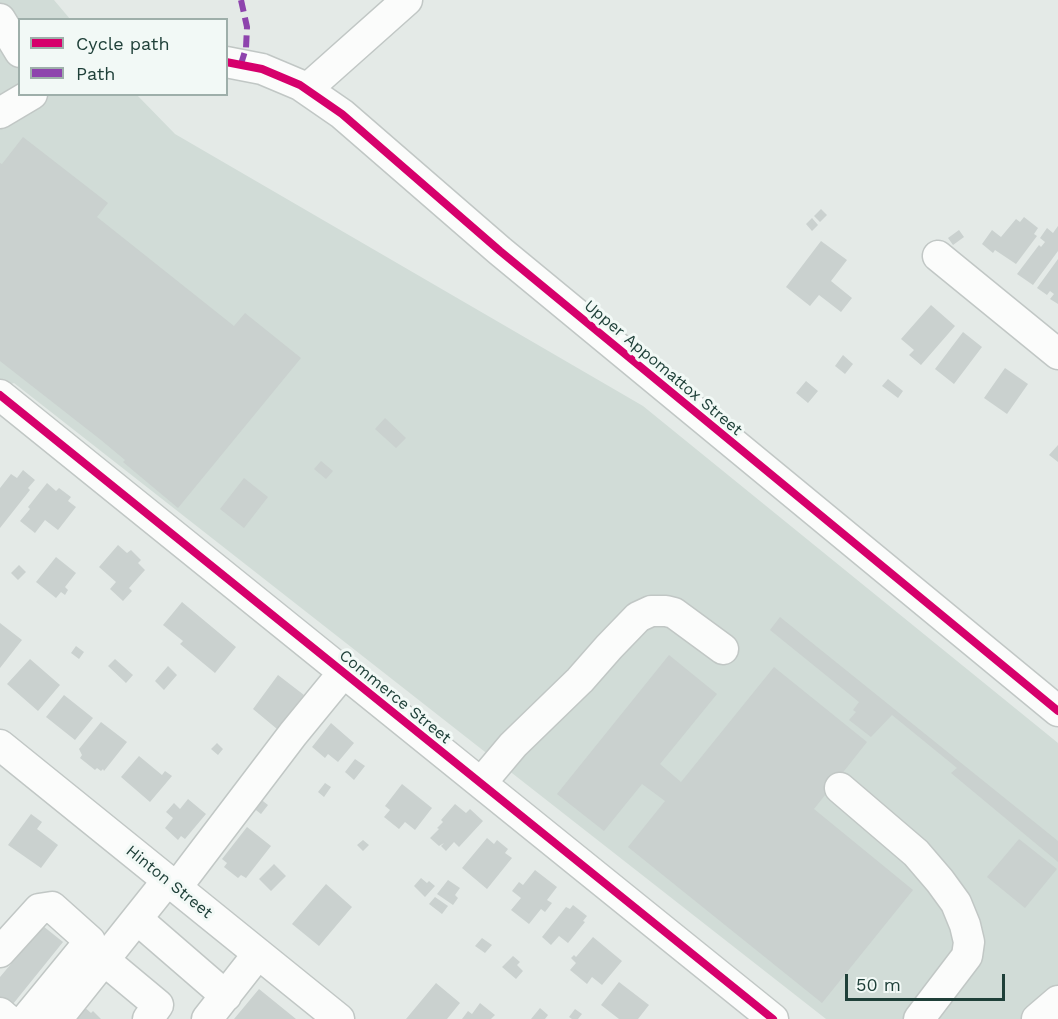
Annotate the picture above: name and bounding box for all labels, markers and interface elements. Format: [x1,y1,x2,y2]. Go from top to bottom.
legend [18,18,228,96]
text: Cycle path [76,33,170,54]
text: Path [76,63,116,84]
street label: Upper Appomattox Street [580,296,746,440]
street label: Commerce Street [335,646,455,748]
street label: Hinton Street [122,841,216,923]
scale bar [848,962,1008,1000]
text: 50 m [856,974,901,995]

